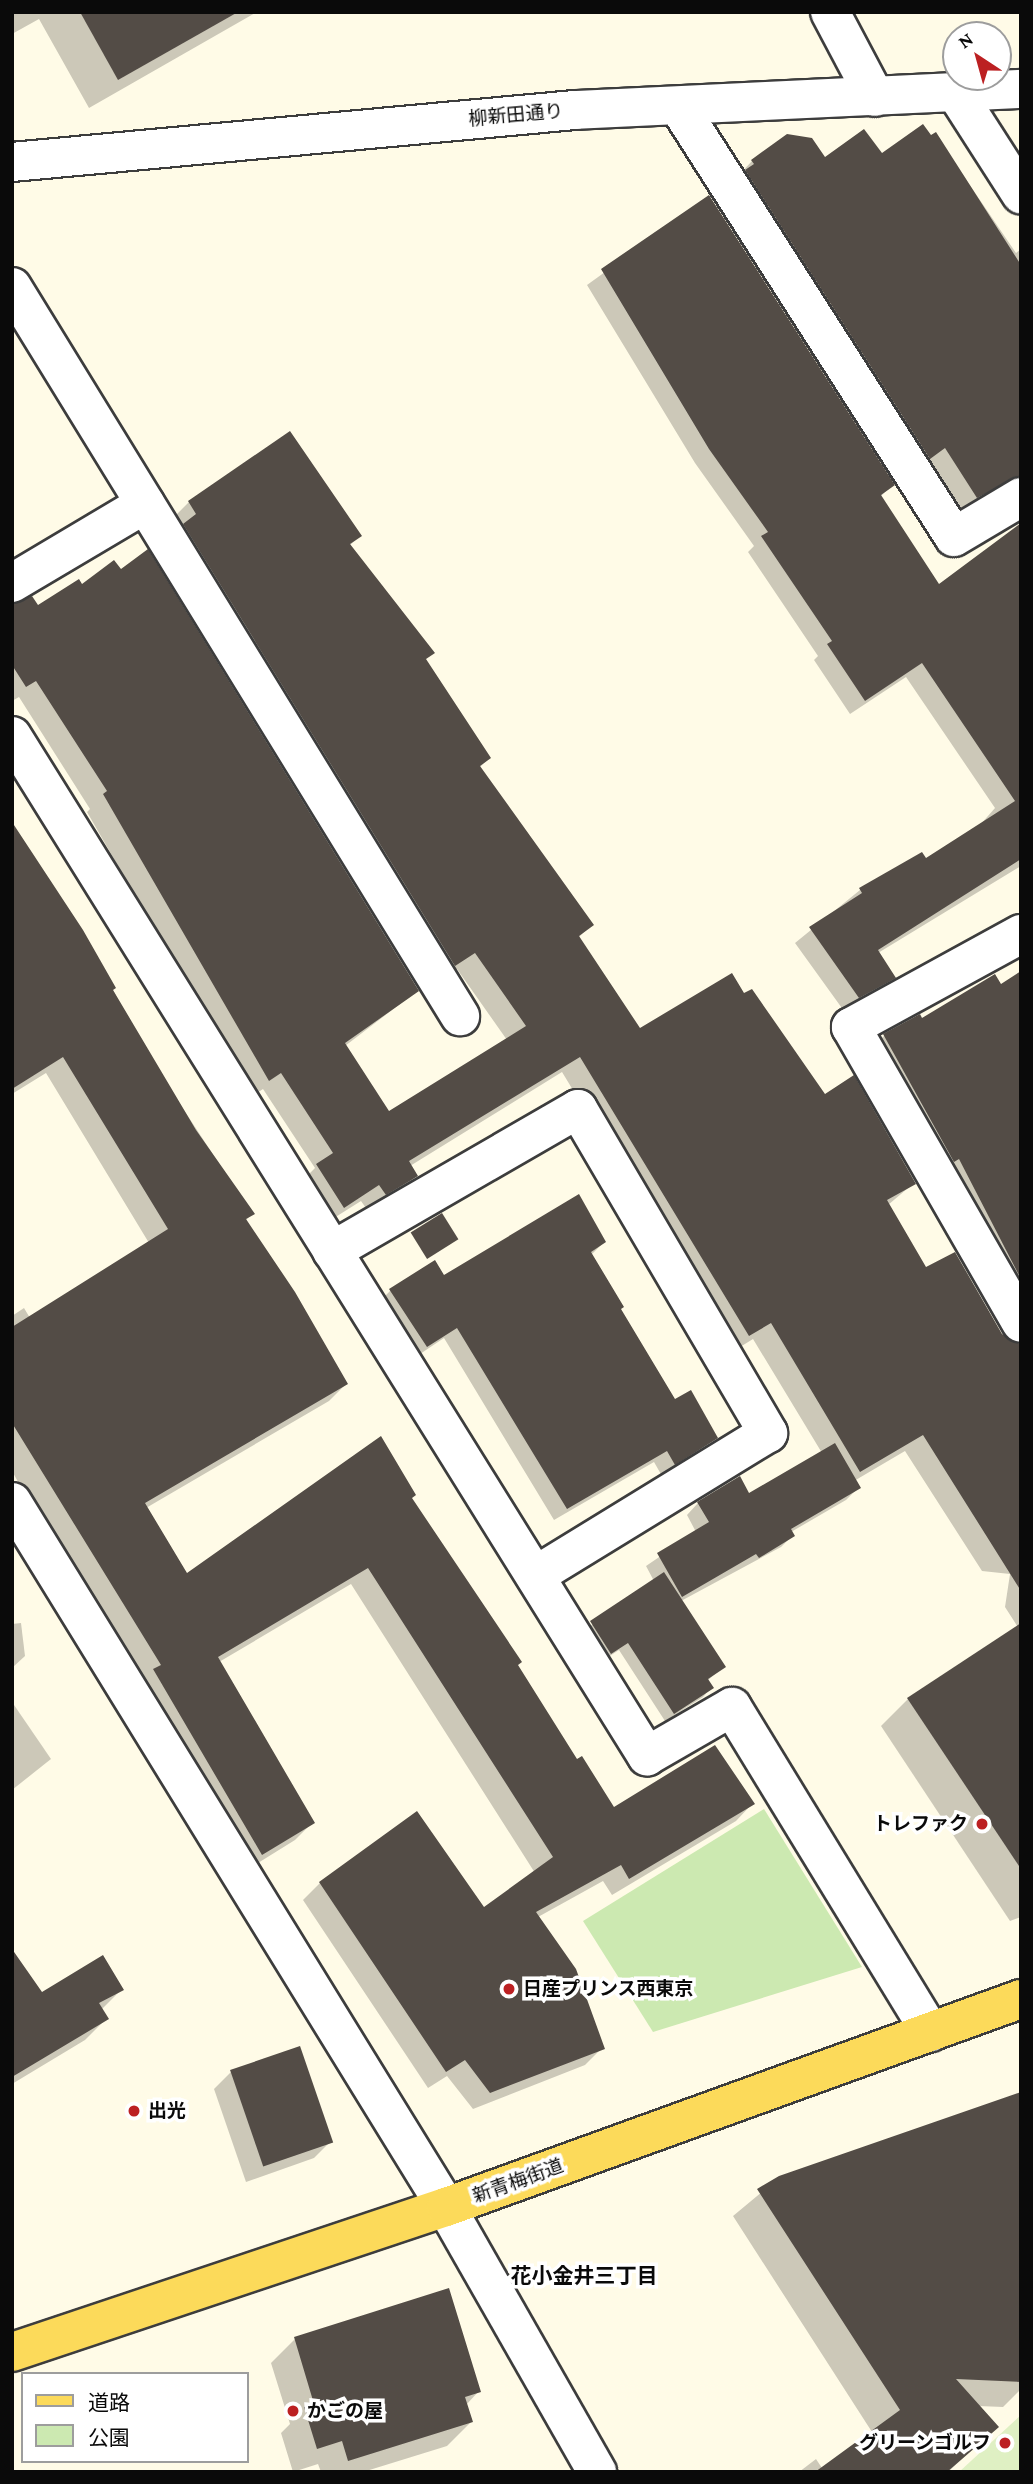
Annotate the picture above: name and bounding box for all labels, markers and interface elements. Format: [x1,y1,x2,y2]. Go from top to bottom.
north arrow [942,21,1012,91]
text: N [954,28,977,53]
street label: 柳新田通り [468,100,564,130]
place label: トレファク [873,1813,968,1835]
marker: トレファク [974,1816,990,1832]
place label: 日産プリンス西東京 [523,1978,694,2000]
marker: 日産プリンス西東京 [501,1981,517,1997]
place label: 出光 [148,2100,186,2122]
marker: 出光 [126,2103,142,2119]
street label: 新青梅街道 [469,2154,567,2208]
district label: 花小金井三丁目 [511,2263,657,2289]
legend [21,2372,248,2463]
text: 道路 [88,2391,130,2415]
place label: かごの屋 [307,2400,383,2422]
marker: かごの屋 [285,2403,301,2419]
text: 公園 [88,2426,130,2450]
place label: グリーンゴルフ [858,2432,991,2454]
marker: グリーンゴルフ [997,2435,1013,2451]

